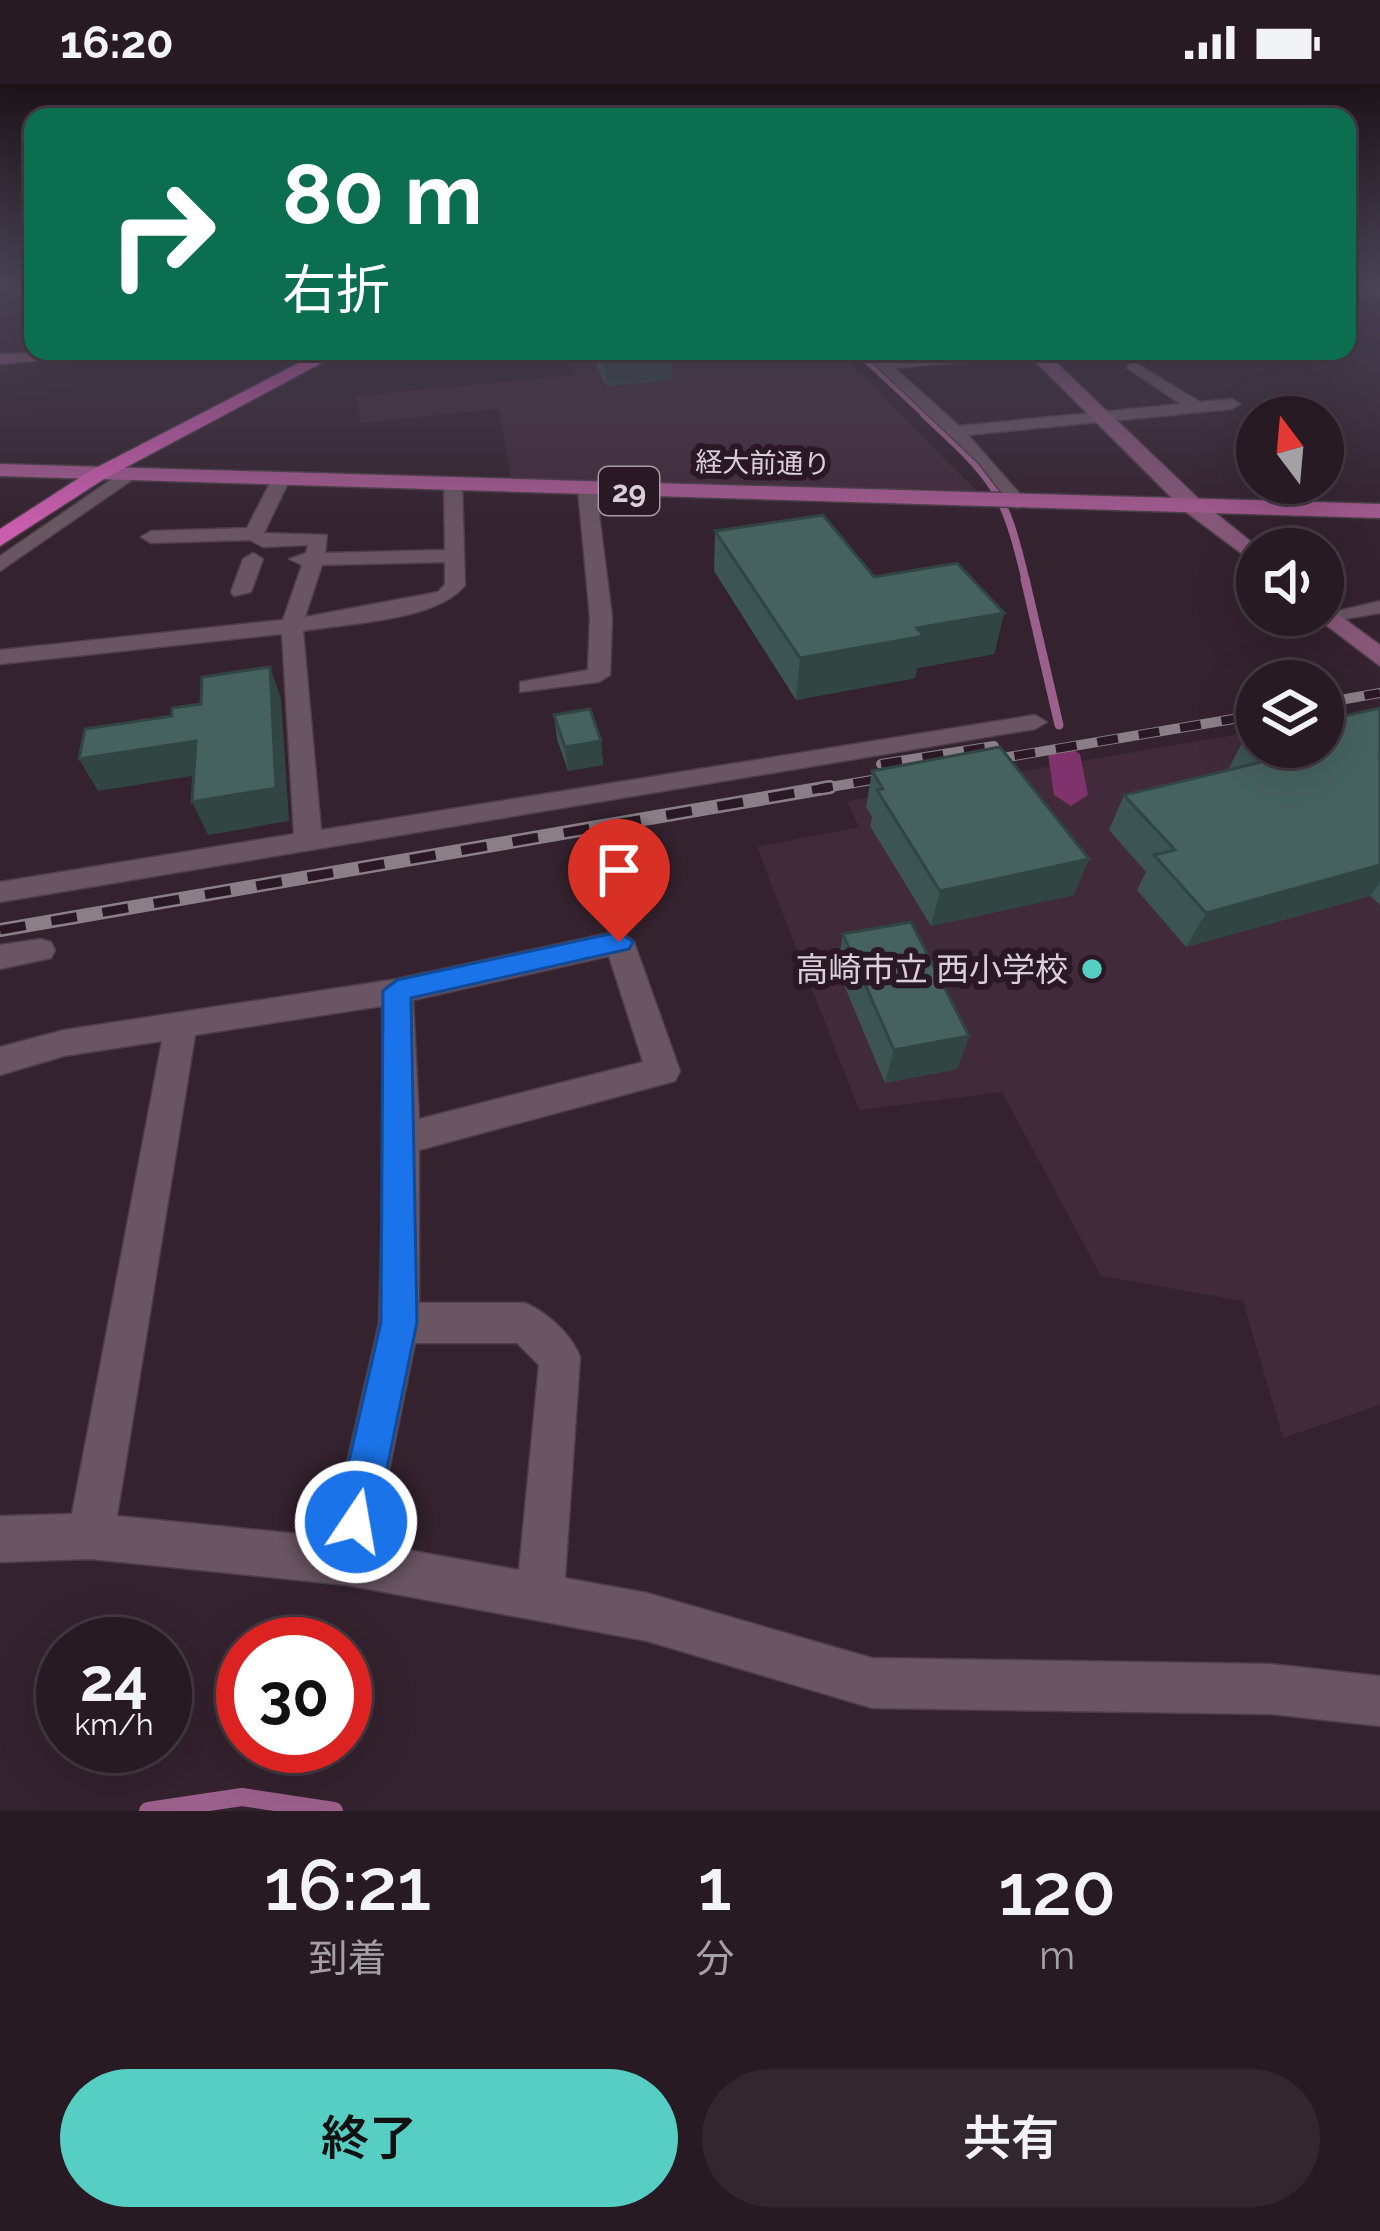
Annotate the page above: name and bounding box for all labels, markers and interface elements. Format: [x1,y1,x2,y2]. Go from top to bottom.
text: 16:20 [60,16,174,69]
text: 80 m [282,145,483,244]
icon: right [84,156,240,312]
text: 右折 [282,258,390,322]
north arrow [1236,396,1344,504]
map controls [1236,396,1344,768]
street label: 経大前通り [695,446,831,480]
road number: 29 [599,467,659,515]
button: sound [1236,528,1344,636]
button: layers [1236,660,1344,768]
pin [568,819,670,942]
icon: arrive [586,837,652,903]
place label: 高崎市立 西小学校 [796,950,1068,989]
marker: 高崎市立 西小学校 [1079,956,1105,982]
position arrow [293,1459,419,1585]
speed limit sign: 30 [216,1617,372,1773]
text: 24 [80,1645,148,1715]
text: km/h [74,1707,154,1742]
text: 16:21 [264,1842,431,1927]
text: 1 [698,1842,732,1927]
text: 120 [998,1847,1116,1932]
text: m [1039,1932,1075,1978]
text: 到着 [309,1935,387,1981]
text: 分 [695,1935,734,1981]
button: 終了 [60,2069,678,2207]
button: 共有 [702,2069,1320,2207]

